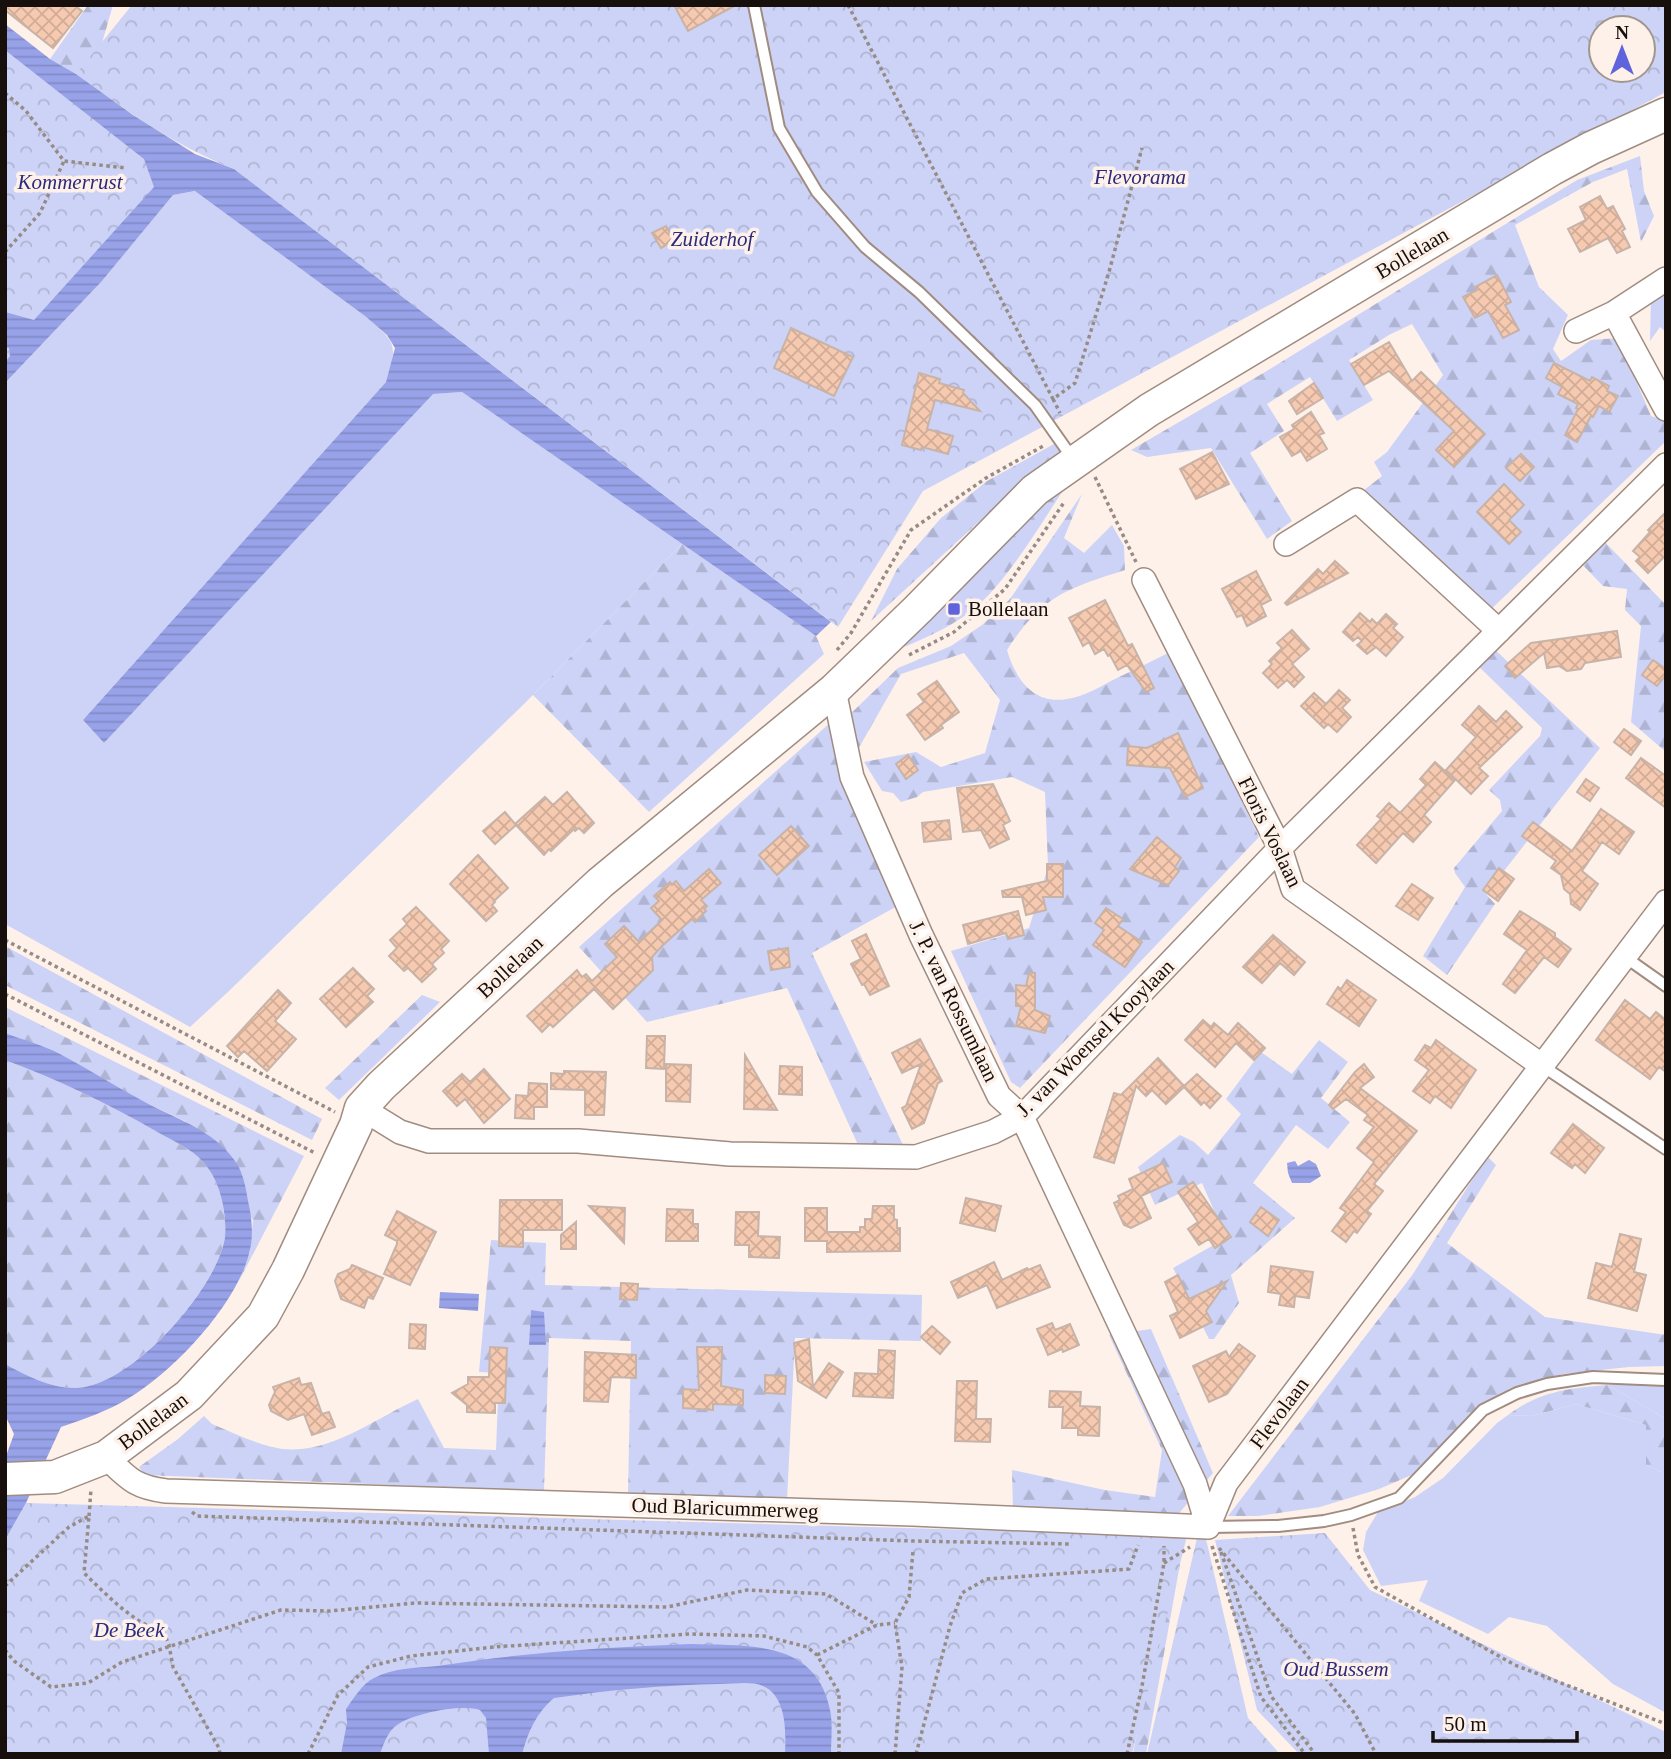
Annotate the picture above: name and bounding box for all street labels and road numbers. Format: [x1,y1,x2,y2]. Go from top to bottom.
street label: Bollelaan [1371,222,1453,284]
street label: Floris Voslaan [1233,773,1307,892]
street label: J. P. van Rossumlaan [904,916,1004,1086]
street label: Bollelaan [472,930,548,1003]
street label: J. van Woensel Kooylaan [1011,954,1179,1122]
street label: Flevolaan [1244,1372,1314,1453]
street label: Bollelaan [114,1387,193,1455]
street label: Oud Blaricummerweg [631,1493,819,1523]

